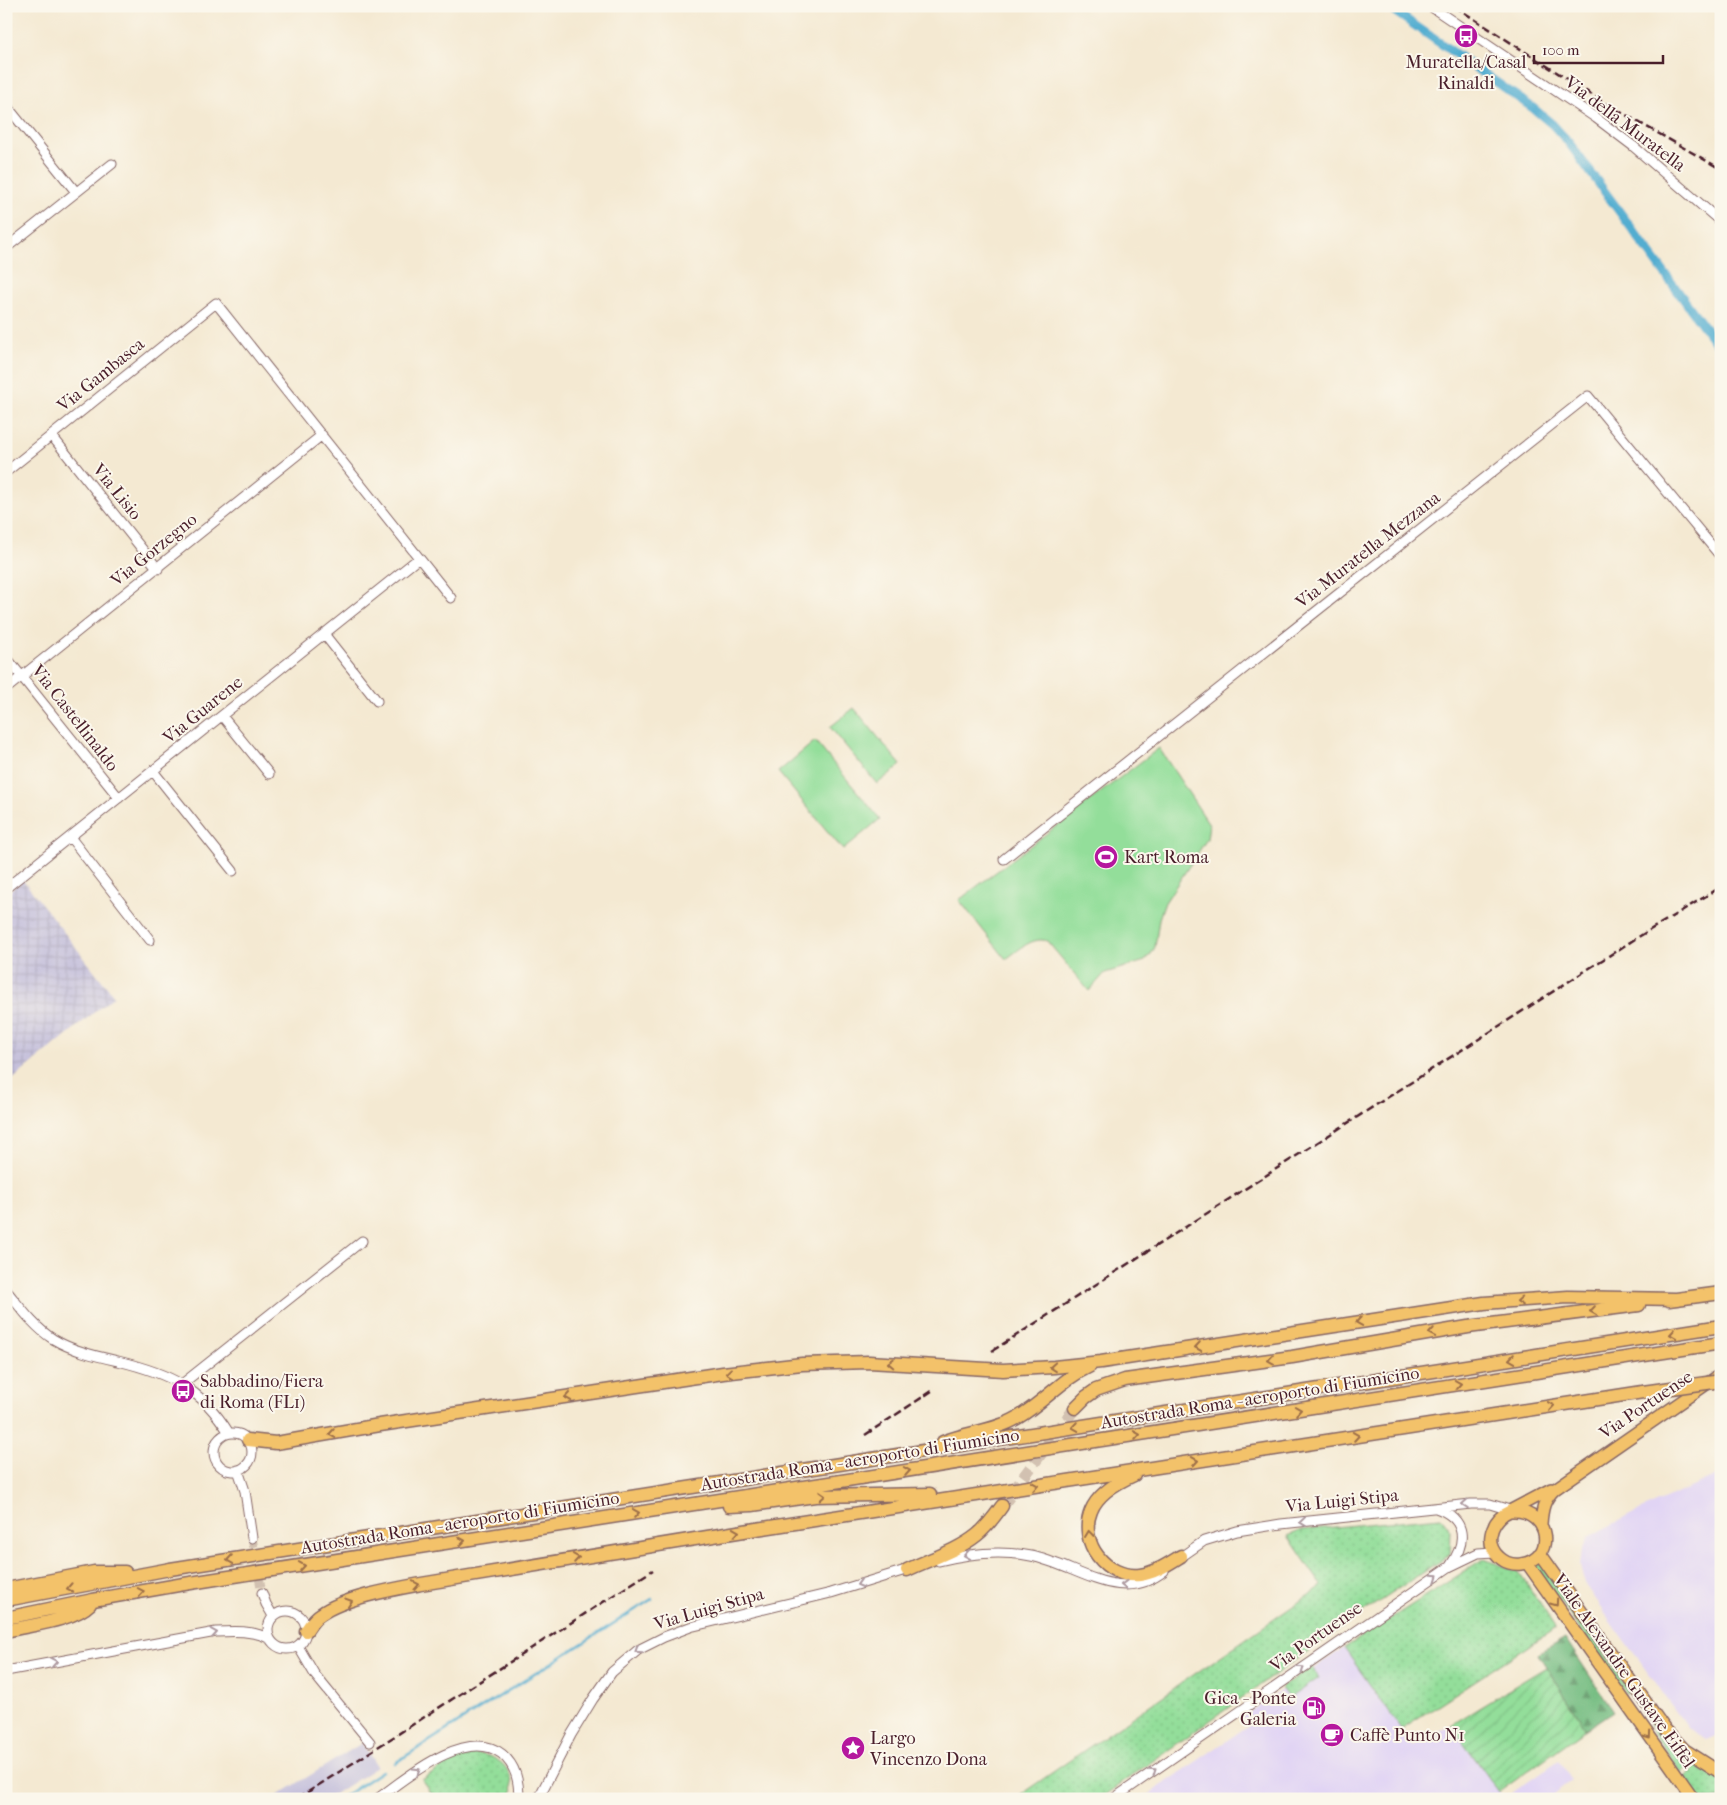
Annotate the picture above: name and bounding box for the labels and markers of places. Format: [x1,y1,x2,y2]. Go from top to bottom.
bus stop icon: Muratella/Casal Rinaldi [1453,23,1479,49]
place label: Muratella/Casal Rinaldi [1406,52,1526,94]
sports icon: Kart Roma [1093,844,1119,870]
place label: Kart Roma [1124,847,1209,868]
place label: Sabbadino/Fiera di Roma (FL1) [200,1371,324,1413]
bus stop icon: Sabbadino/Fiera di Roma (FL1) [170,1378,196,1404]
place label: Gica - Ponte Galeria [1204,1688,1297,1730]
fuel station icon: Gica - Ponte Galeria [1301,1695,1327,1721]
cafe icon: Caffè Punto N1 [1319,1722,1345,1748]
place label: Caffè Punto N1 [1350,1725,1465,1746]
place label: Largo Vincenzo Dona [869,1728,988,1770]
place icon: Largo Vincenzo Dona [840,1735,866,1761]

